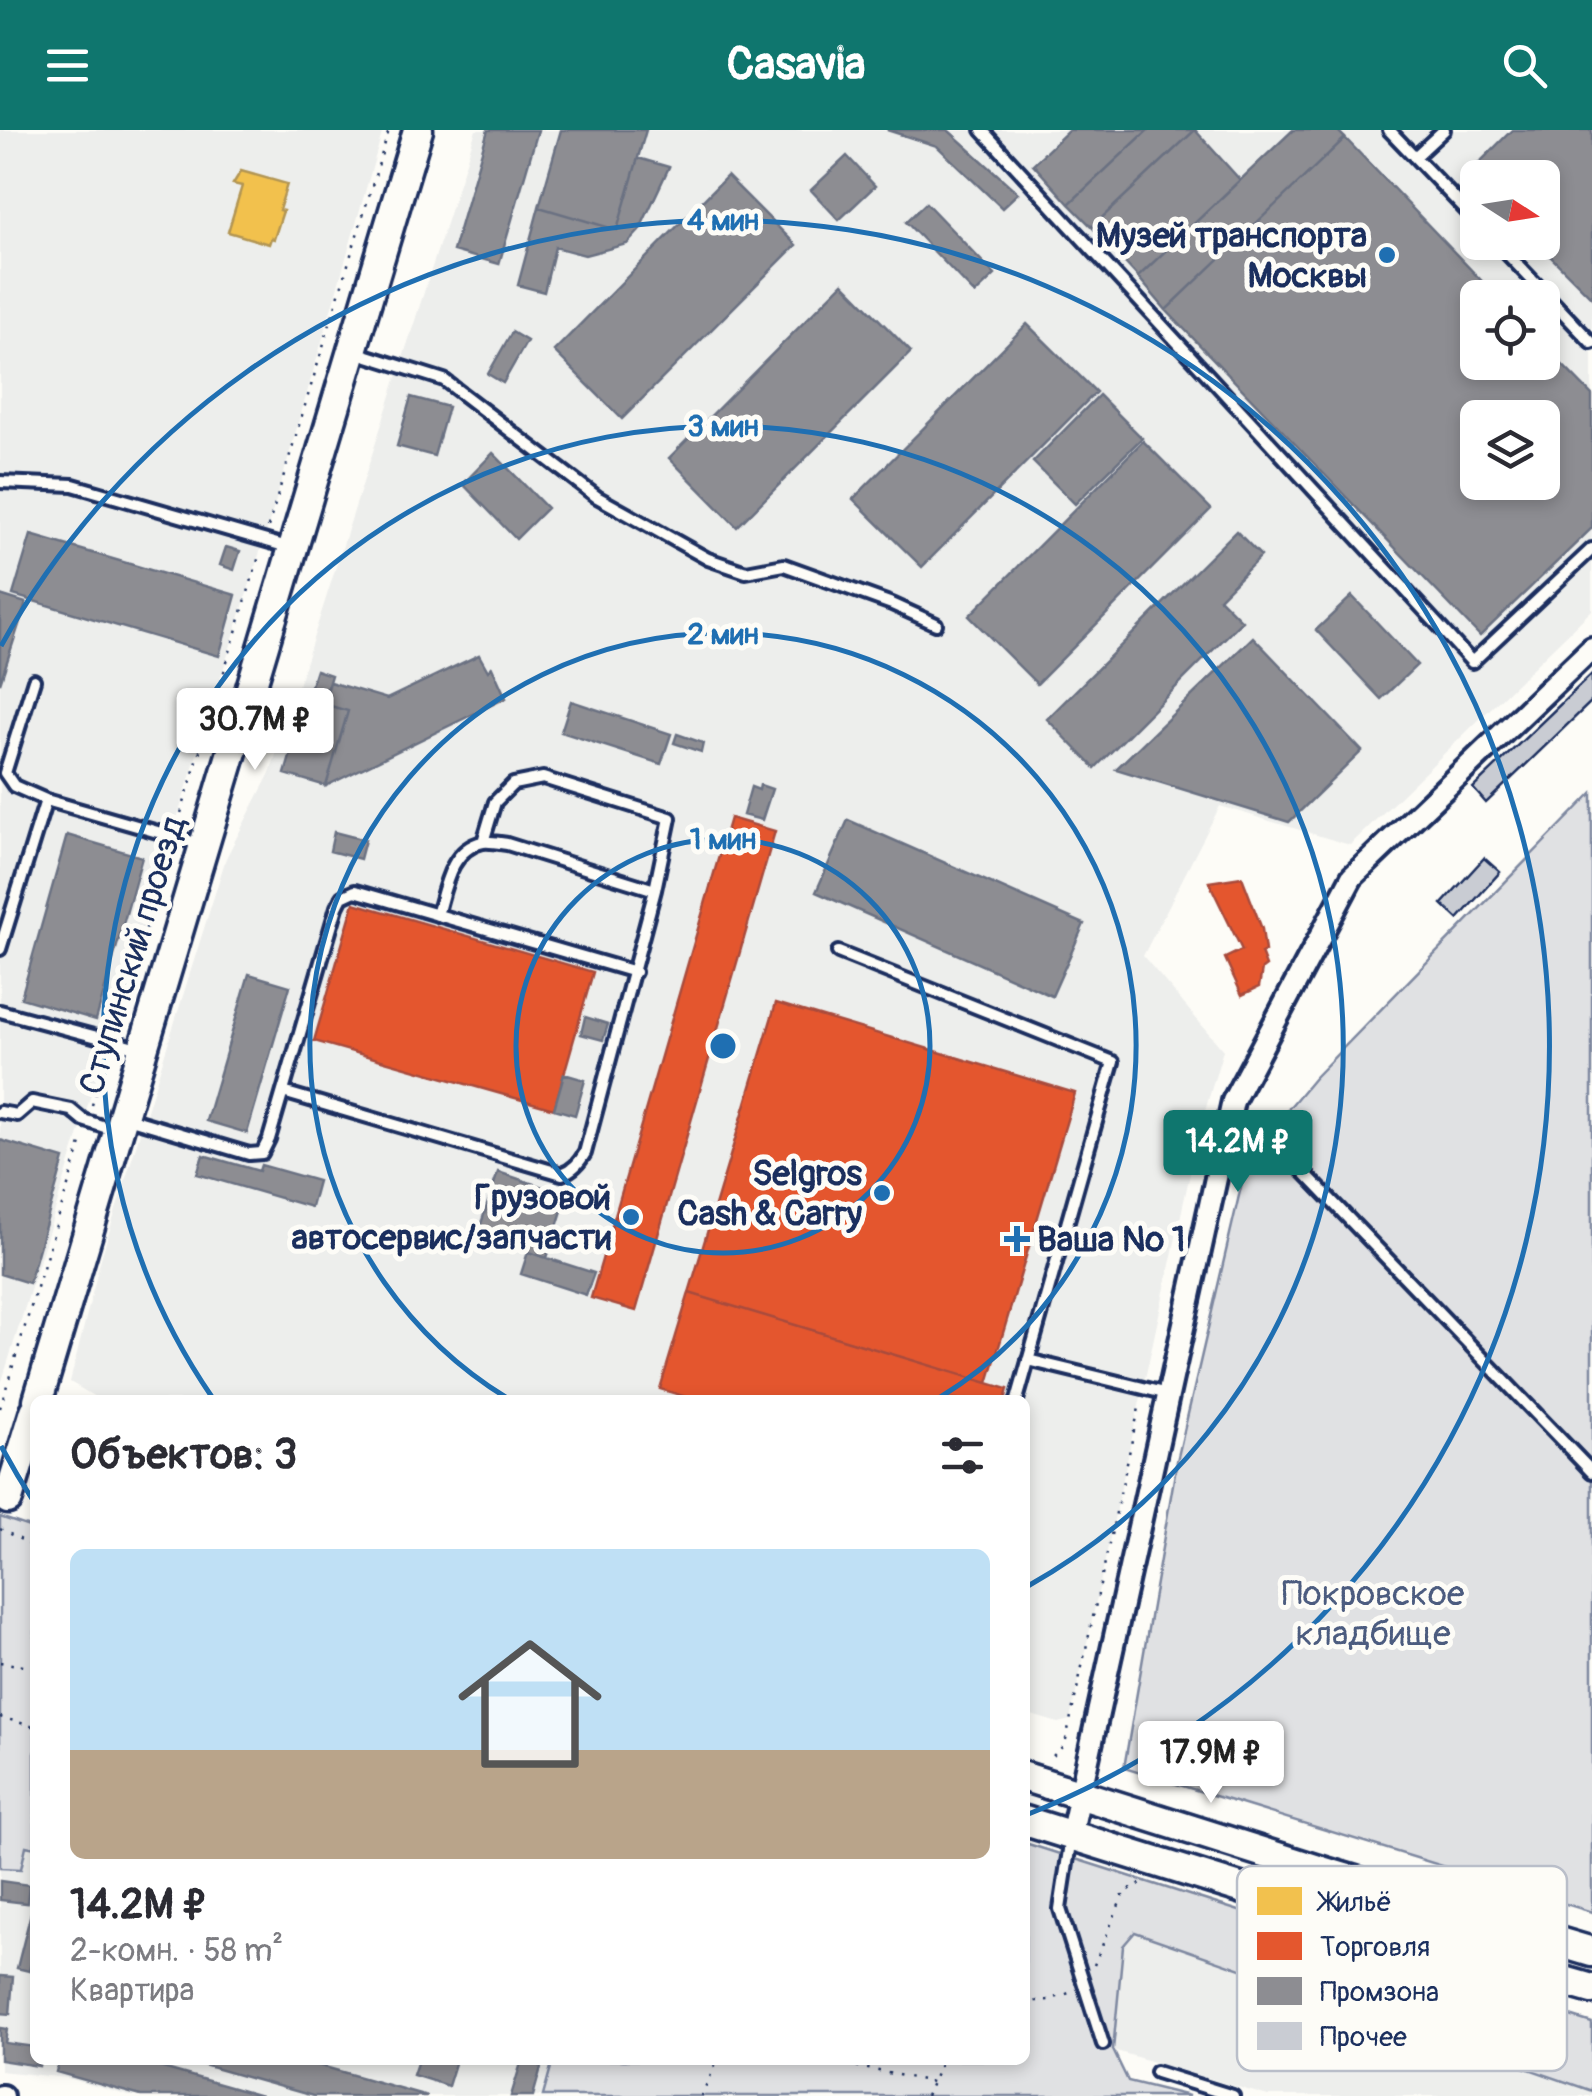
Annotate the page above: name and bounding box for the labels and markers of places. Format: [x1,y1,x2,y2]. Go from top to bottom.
place label: Музей транспорта Москвы [1096,214,1367,298]
marker: Музей транспорта Москвы [1376,244,1398,266]
pin: 30.7M ₽ [163,688,347,773]
centre of rings [705,1028,741,1064]
pin: 14.2M ₽ [1146,1110,1330,1195]
place label: Selgros Cash & Carry [677,1152,862,1236]
place label: Грузовой автосервис/запчасти [291,1176,611,1260]
marker: Selgros Cash & Carry [871,1182,893,1204]
marker: Грузовой автосервис/запчасти [620,1206,642,1228]
place label: Ваша № 1 [1037,1218,1185,1262]
marker: Ваша № 1 [1006,1228,1028,1250]
pin: 17.9M ₽ [1119,1721,1303,1806]

